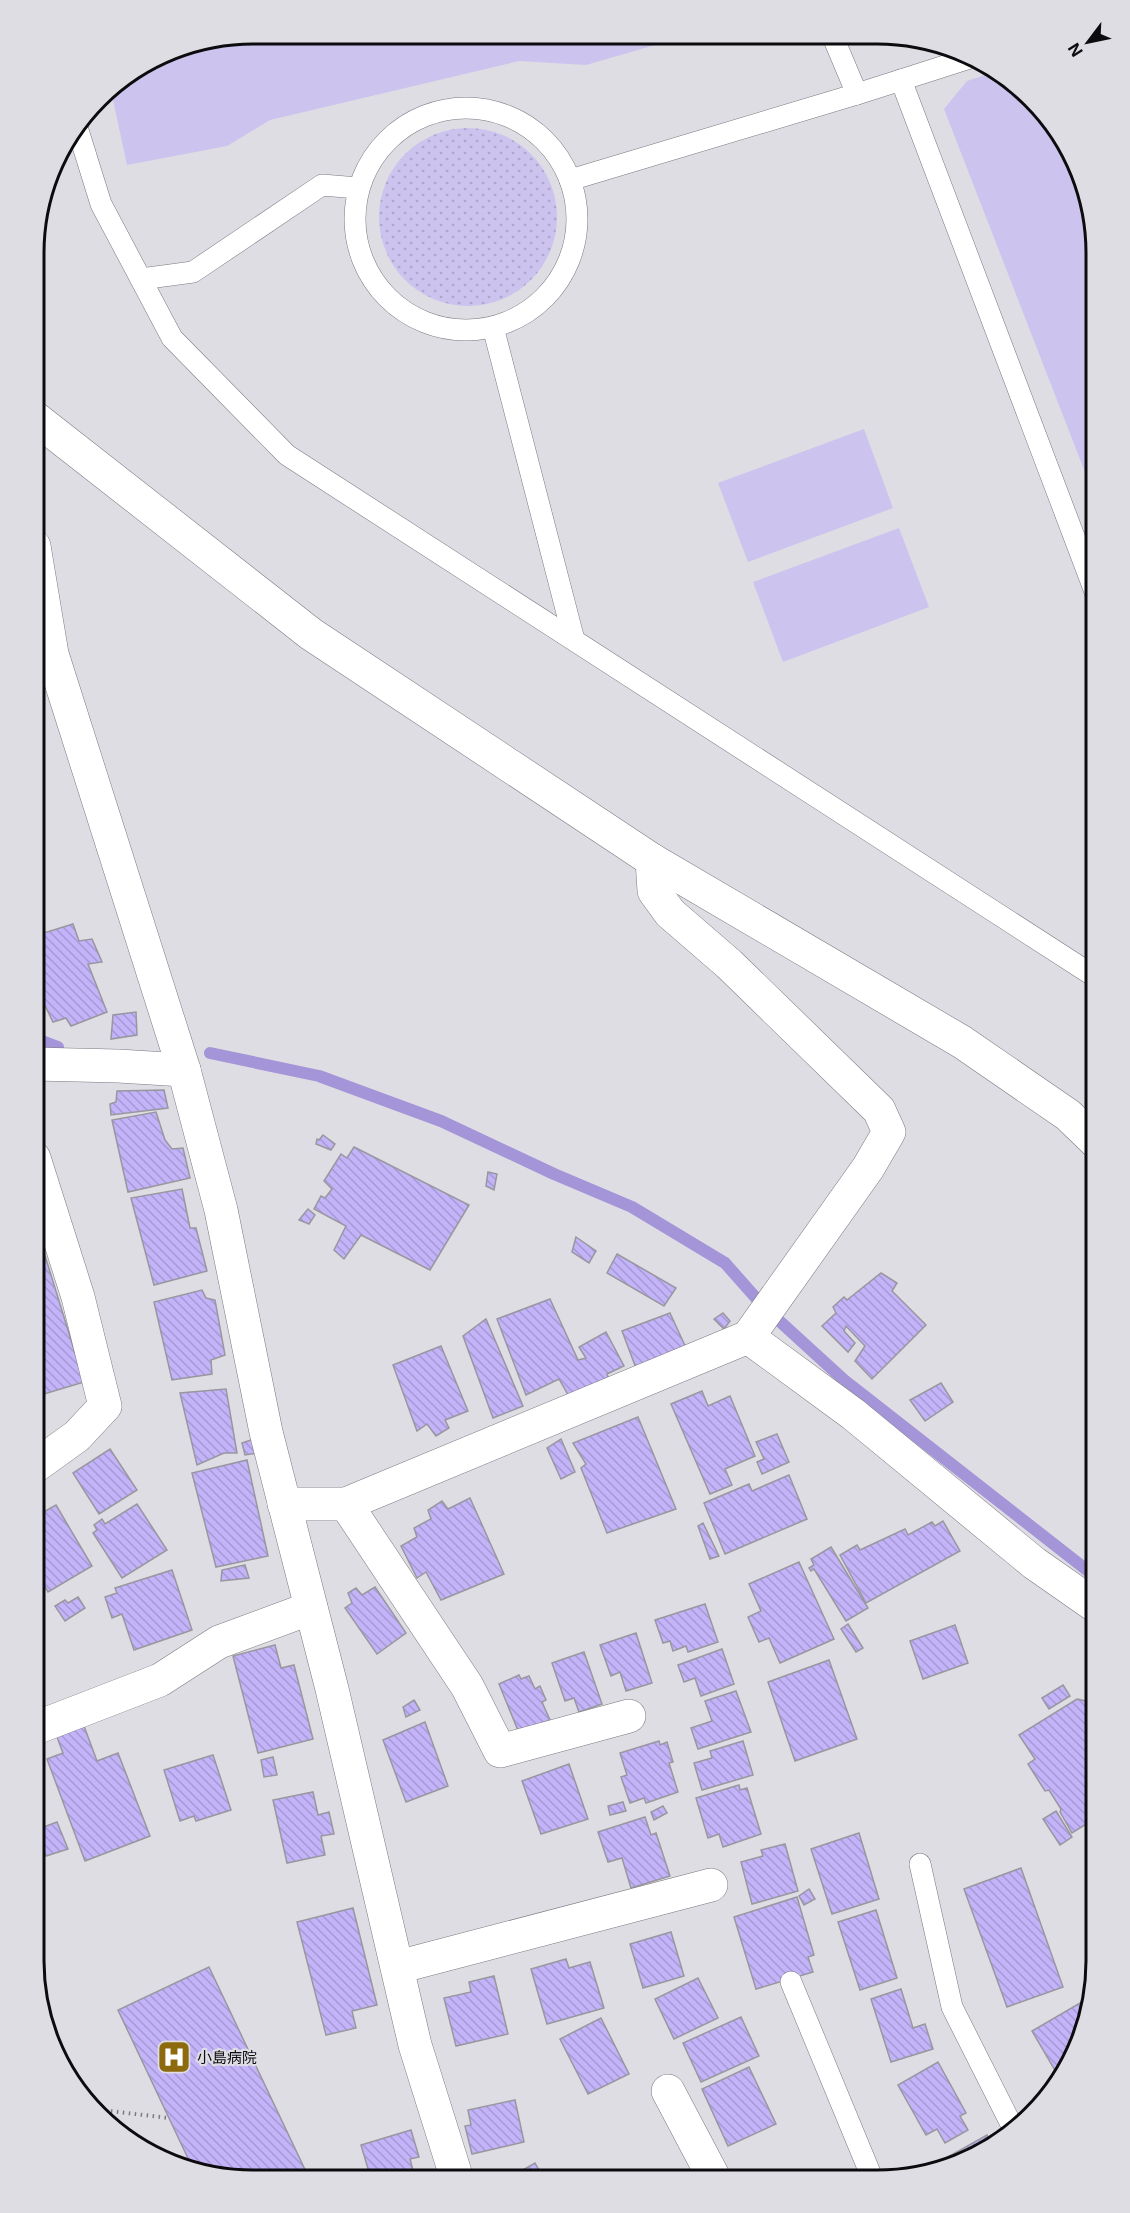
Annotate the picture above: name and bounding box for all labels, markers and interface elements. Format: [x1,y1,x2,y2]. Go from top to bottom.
north arrow [1058,12,1118,72]
text: N [1064,39,1087,60]
hospital icon: 小島病院 [156,2039,192,2075]
place label: 小島病院 [197,2048,257,2067]

